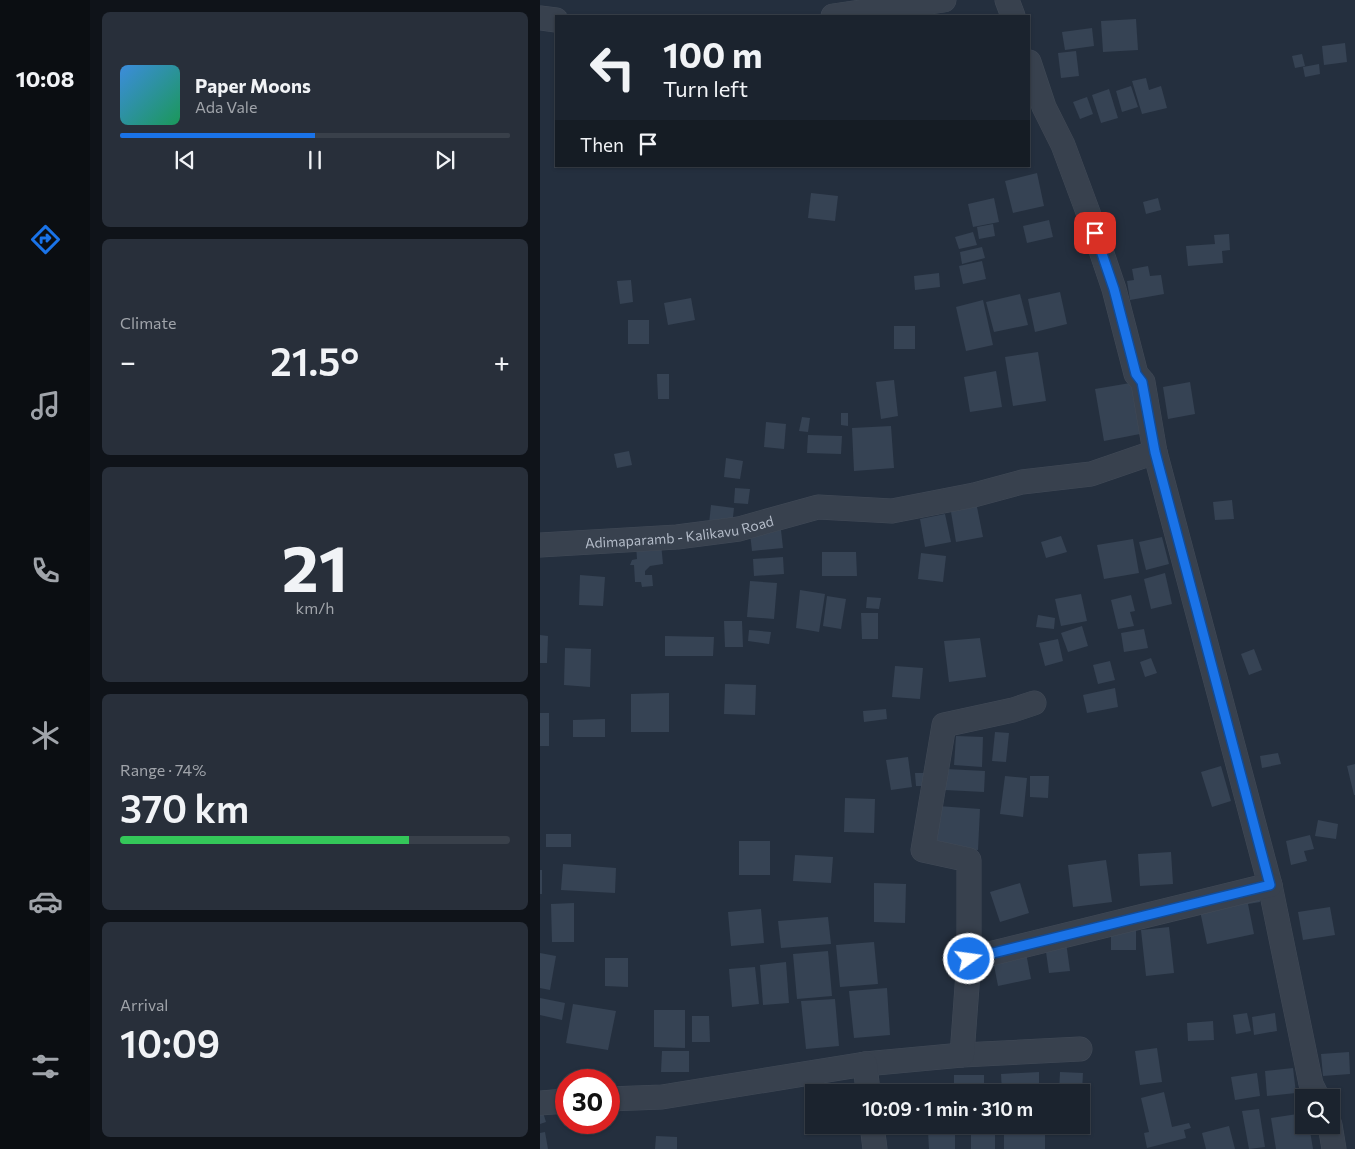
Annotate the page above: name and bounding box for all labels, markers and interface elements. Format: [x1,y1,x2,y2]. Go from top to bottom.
text: 100 m [663,32,763,75]
icon: left [580,35,645,100]
text: 10:08 [16,65,74,92]
text: Paper Moons [195,74,311,97]
text: Turn left [663,75,748,102]
text: Ada Vale [195,97,257,116]
icon: arrive [634,130,662,158]
text: Then [580,133,624,156]
icon: previous [171,146,199,174]
icon: pause [301,146,329,174]
icon: next [431,146,459,174]
pin [1074,212,1116,254]
icon: arrive [1081,219,1109,247]
icon: directions [28,222,63,257]
text: Climate [120,313,176,332]
text: 21.5° [270,337,359,384]
text: − [120,344,136,378]
text: + [494,344,510,378]
icon: music [28,388,63,423]
street label: Adimaparamb - Kalikavu Road [584,511,775,551]
text: 21 [282,526,348,605]
icon: phone [28,553,63,588]
text: km/h [296,598,334,617]
icon: climate [28,718,63,753]
text: Range · 74% [120,760,206,779]
text: 370 km [120,784,249,831]
icon: car [28,884,63,919]
position arrow [942,932,994,984]
text: Arrival [120,995,168,1014]
text: 10:09 [120,1019,220,1066]
icon: filters [28,1049,63,1084]
speed limit sign: 30 [555,1069,620,1134]
map controls [1295,1089,1340,1134]
button: search [1295,1089,1340,1134]
text: 10:09 · 1 min · 310 m [862,1097,1033,1120]

